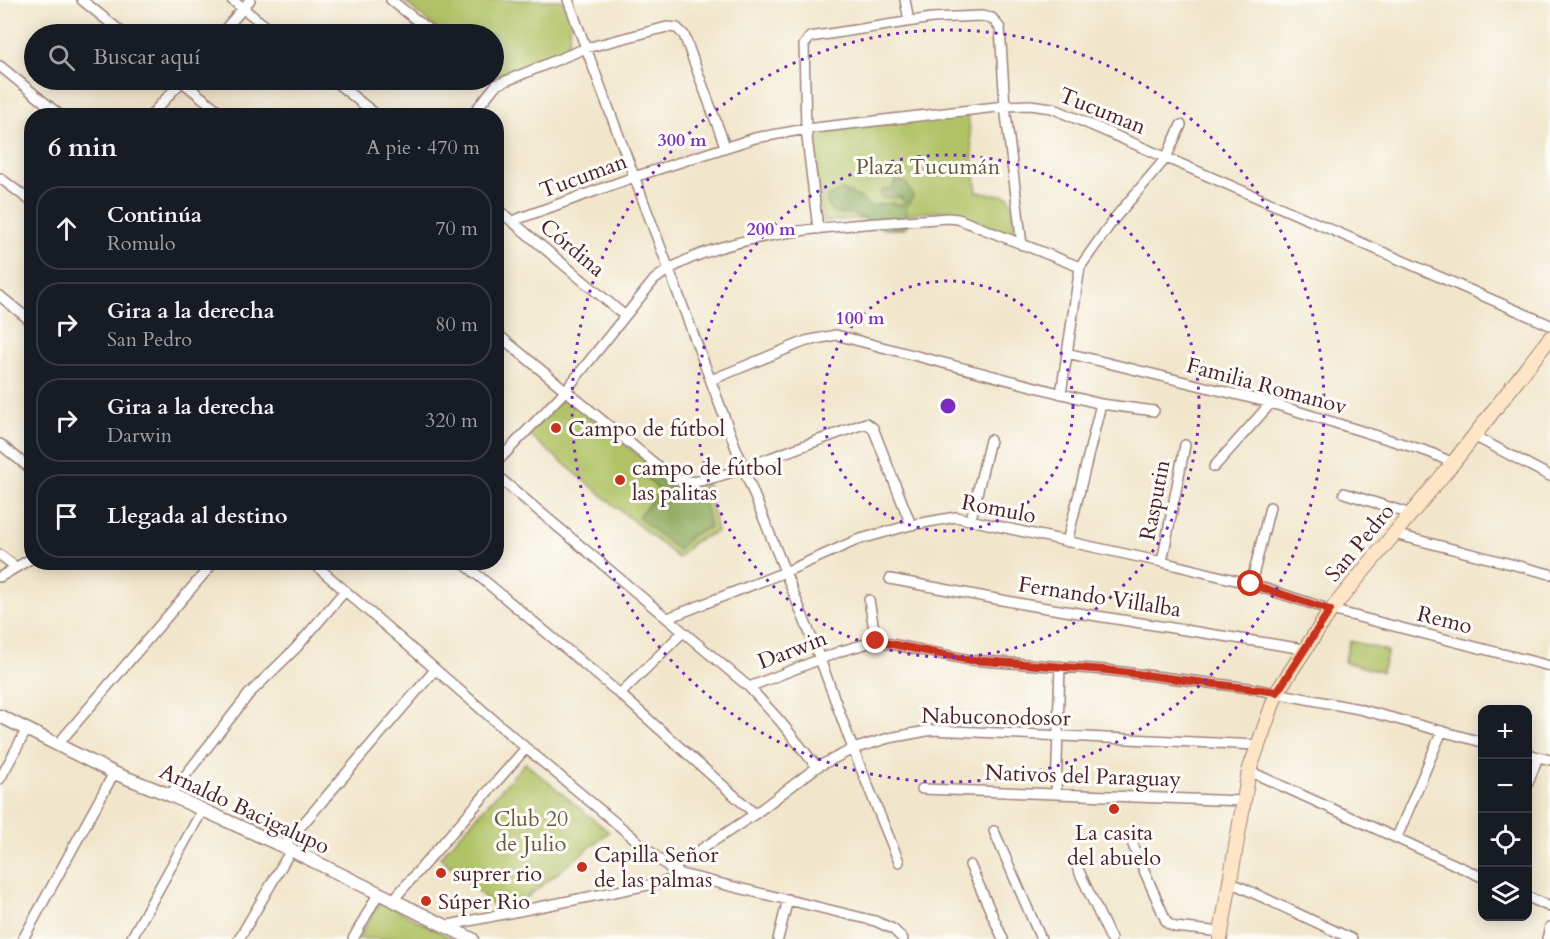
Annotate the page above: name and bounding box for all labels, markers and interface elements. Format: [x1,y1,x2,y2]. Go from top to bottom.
search box [24,24,504,90]
icon: search [45,41,78,74]
text: Buscar aquí [93,42,200,72]
street label: Tucuman [1055,80,1151,142]
text: 300 m [657,128,707,153]
text: 6 min [48,130,117,165]
text: A pie · 470 m [366,134,480,161]
street label: Tucuman [535,146,632,206]
park label: Plaza Tucumán [856,152,1001,182]
text: Continúa [107,200,202,230]
icon: ahead [50,212,83,245]
street label: Córdina [533,212,612,284]
text: 70 m [435,215,478,242]
text: 200 m [746,217,796,242]
text: Romulo [107,230,175,257]
text: Gira a la derecha [107,296,275,326]
text: 100 m [835,306,885,331]
icon: right [50,308,83,341]
text: 80 m [435,311,478,338]
text: San Pedro [107,326,192,353]
street label: Familia Romanov [1183,350,1351,422]
text: Gira a la derecha [107,392,275,422]
centre of rings [938,396,958,416]
icon: right [50,404,83,437]
text: 320 m [425,407,478,434]
place label: Campo de fútbol [568,414,725,444]
marker: Campo de fútbol [549,421,563,435]
text: Darwin [107,422,172,449]
place label: campo de fútbol las palitas [632,453,783,508]
street label: Rasputin [1132,457,1178,543]
marker: campo de fútbol las palitas [613,473,627,487]
street label: Romulo [959,487,1039,531]
street label: San Pedro [1318,497,1401,588]
icon: arrive [50,500,83,533]
text: Llegada al destino [107,501,288,531]
street label: Fernando Villalba [1016,569,1184,625]
route start [1237,570,1263,596]
street label: Remo [1414,599,1476,641]
street label: Darwin [753,623,832,677]
route end [862,627,888,653]
street label: Nabuconodosor [921,701,1072,733]
map controls [1478,705,1532,921]
button: + [1478,705,1532,759]
street label: Arnaldo Bacigalupo [155,756,335,862]
street label: Nativos del Paraguay [984,758,1182,794]
button: − [1478,759,1532,813]
marker: La casita del abuelo [1107,802,1121,816]
park label: Club 20 de Julio [494,804,568,859]
button: locate [1478,813,1532,867]
place label: La casita del abuelo [1067,818,1161,873]
place label: Capilla Señor de las palmas [594,840,719,895]
place label: suprer rio [453,859,542,889]
marker: Capilla Señor de las palmas [575,860,589,874]
marker: suprer rio [434,866,448,880]
button: layers [1478,867,1532,921]
place label: Súper Rio [438,887,530,917]
marker: Súper Rio [419,894,433,908]

